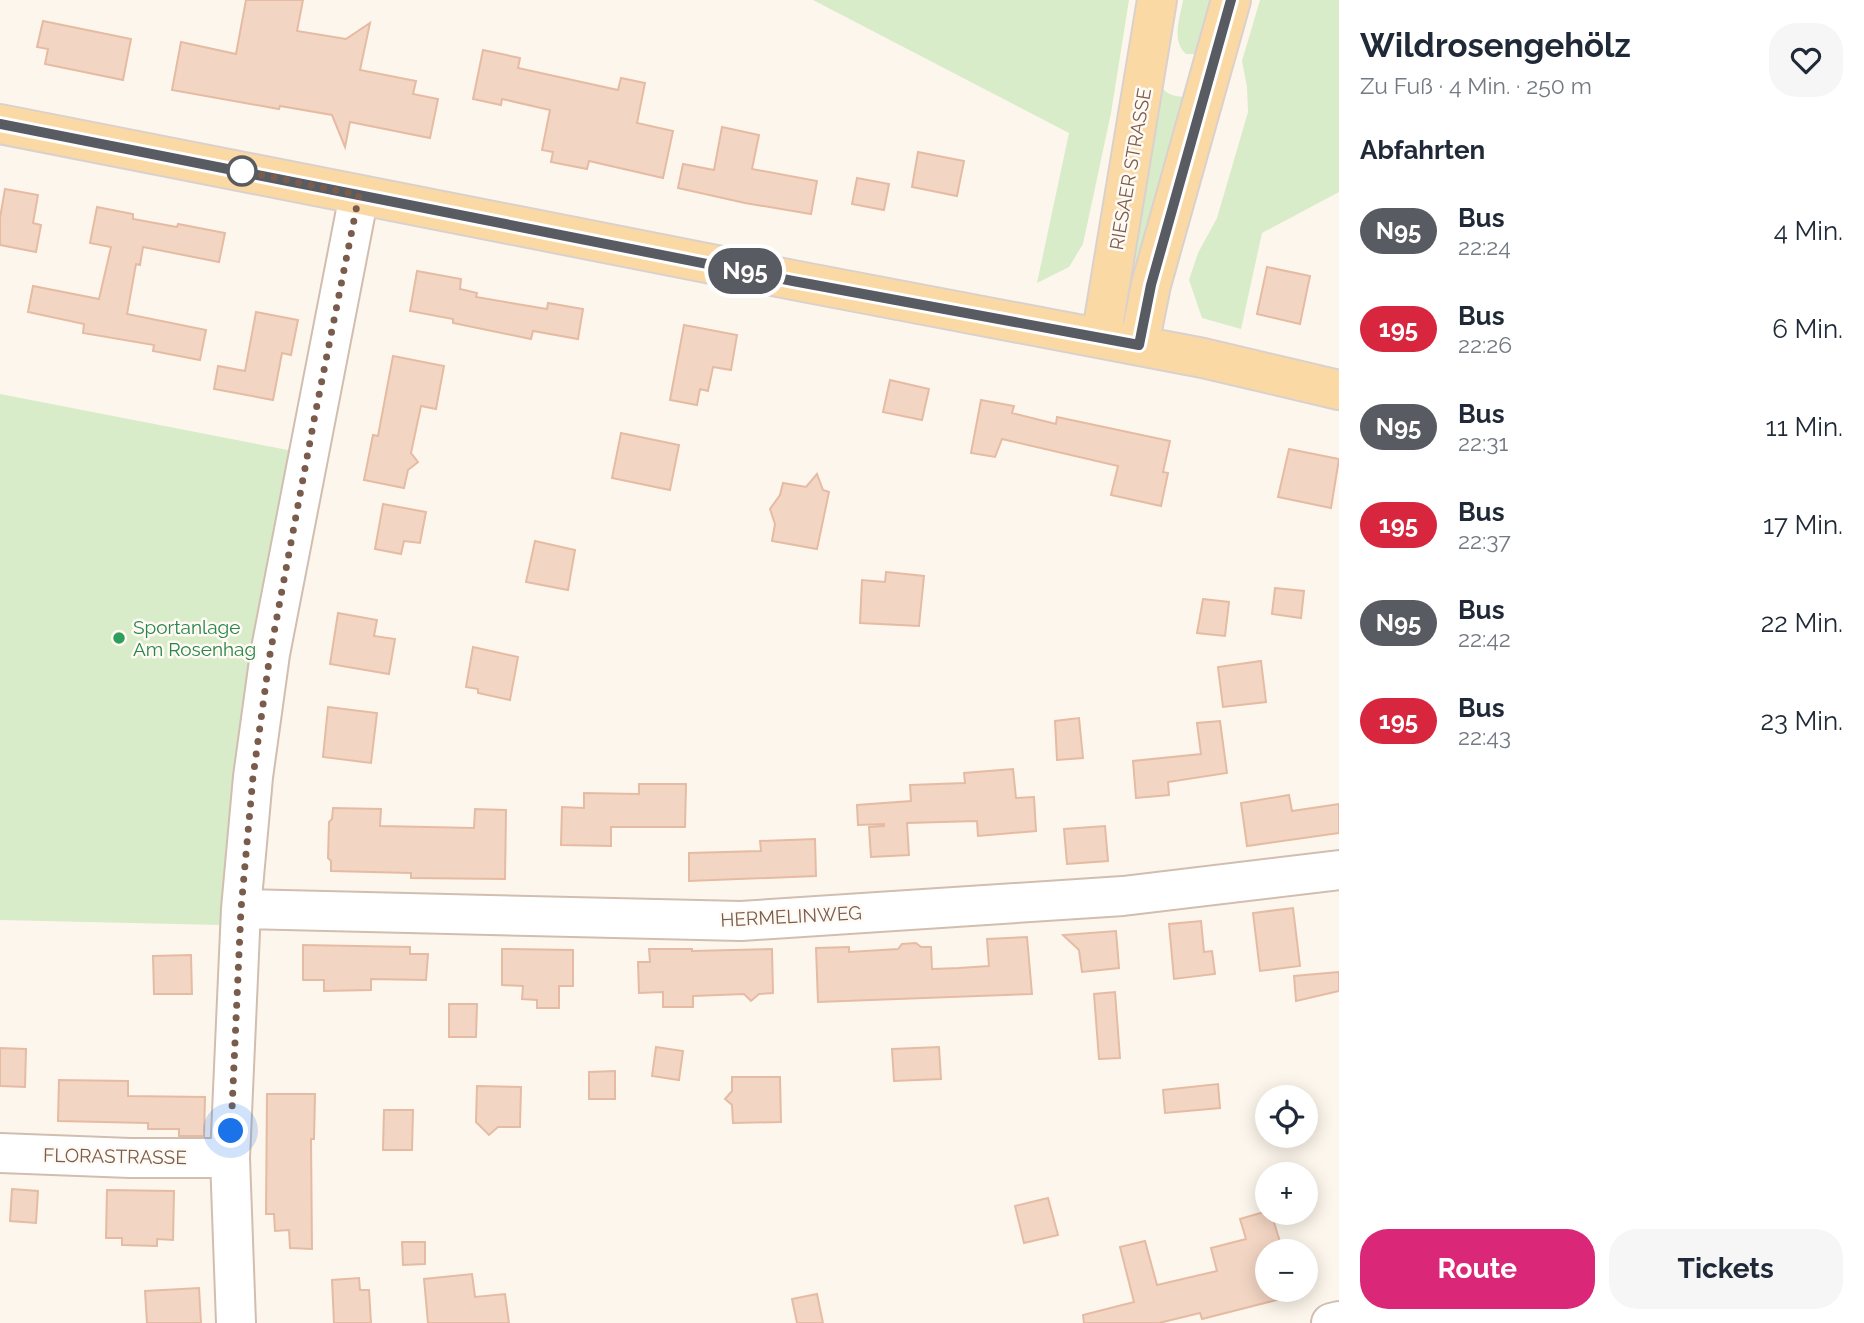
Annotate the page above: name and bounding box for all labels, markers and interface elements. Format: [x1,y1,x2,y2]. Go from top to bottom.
button: heart [1769,23,1843,97]
text: Wildrosengehölz [1360,26,1631,65]
text: Zu Fuß · 4 Min. · 250 m [1360,72,1592,99]
street label: RIESAER STRASSE [1105,86,1155,252]
text: Abfahrten [1360,135,1485,165]
unlabelled marker [227,156,257,186]
text: Bus [1458,203,1505,233]
text: N95 [1376,216,1421,245]
text: 4 Min. [1774,216,1843,246]
text: 22:24 [1458,233,1511,260]
line badge: N95 [705,248,785,294]
text: N95 [722,256,768,285]
text: Bus [1458,301,1505,331]
text: 195 [1379,314,1418,343]
text: 6 Min. [1772,314,1843,344]
text: 22:26 [1458,331,1512,358]
text: Bus [1458,399,1505,429]
text: N95 [1376,412,1421,441]
text: 11 Min. [1766,412,1843,442]
text: 22:31 [1458,429,1508,456]
text: Bus [1458,497,1505,527]
text: 195 [1379,510,1418,539]
text: 17 Min. [1763,510,1843,540]
text: 22:37 [1458,527,1511,554]
text: Bus [1458,595,1505,625]
text: N95 [1376,608,1421,637]
text: 22 Min. [1761,608,1843,638]
place label: Sportanlage Am Rosenhag [133,616,256,660]
text: 22:42 [1458,625,1511,652]
marker: Sportanlage Am Rosenhag [111,630,127,646]
text: Bus [1458,693,1505,723]
text: 195 [1379,706,1418,735]
text: 23 Min. [1760,706,1843,736]
text: 22:43 [1458,723,1511,750]
street label: HERMELINWEG [720,901,862,931]
map controls [1255,1085,1318,1302]
button: locate [1255,1085,1318,1148]
your location [213,1113,248,1148]
street label: FLORASTRASSE [43,1144,187,1168]
button: + [1255,1162,1318,1225]
button: Route [1360,1229,1595,1309]
button: Tickets [1609,1229,1843,1309]
button: − [1255,1239,1318,1302]

